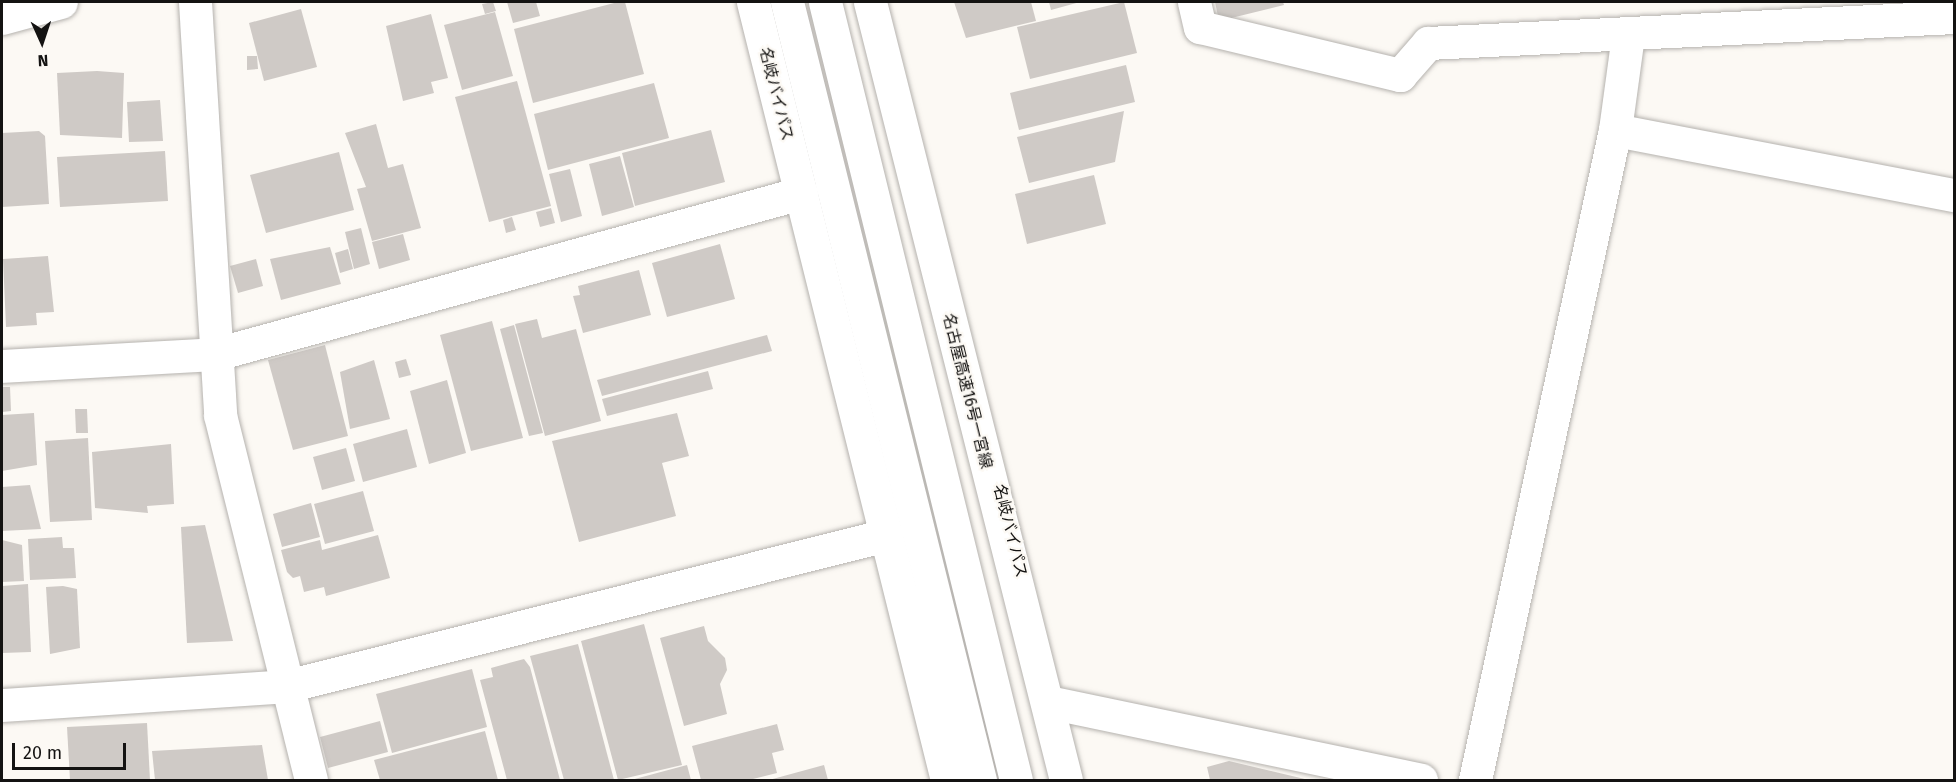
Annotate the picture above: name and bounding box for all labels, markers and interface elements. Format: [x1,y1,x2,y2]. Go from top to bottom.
north arrow [12,12,72,72]
street label: 名岐バイパス [755,45,797,143]
text: N [37,51,49,70]
street label: 名古屋高速16号一宮線 [938,311,996,471]
street label: 名岐バイパス [989,482,1031,580]
scale bar [15,731,129,769]
text: 20 m [23,742,62,764]

